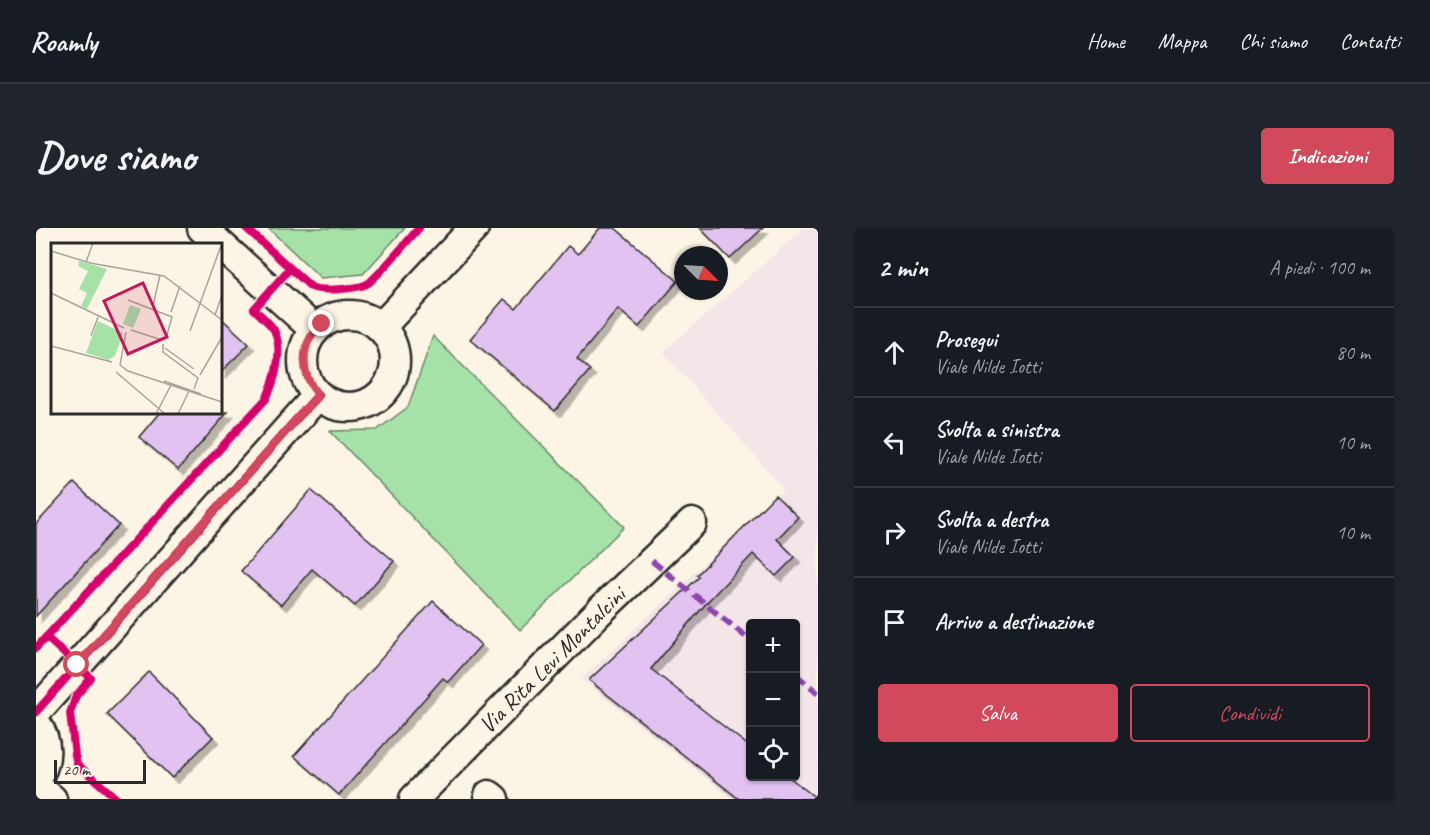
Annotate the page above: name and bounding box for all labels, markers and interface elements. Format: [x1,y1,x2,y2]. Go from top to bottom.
text: Roamly [30,24,97,59]
text: Home [1087,28,1125,54]
text: Mappa [1158,28,1206,54]
text: Chi siamo [1239,28,1307,54]
text: Contatti [1340,28,1400,54]
button: Indicazioni [1261,128,1394,184]
text: Dove siamo [36,130,195,183]
inset map [51,243,222,414]
north arrow [674,246,728,300]
text: 2 min [878,251,928,284]
text: A piedi · 100 m [1269,255,1370,280]
route end [308,310,334,336]
text: Prosegui [935,326,997,354]
icon: ahead [878,336,911,369]
text: 80 m [1336,340,1370,365]
text: Viale Nilde Iotti [935,354,1041,379]
text: Svolta a sinistra [935,416,1059,444]
icon: left [878,426,911,459]
text: 10 m [1336,430,1370,455]
text: Viale Nilde Iotti [935,444,1041,469]
text: Svolta a destra [935,506,1048,534]
icon: right [878,516,911,549]
text: 10 m [1336,520,1370,545]
text: Viale Nilde Iotti [935,534,1041,559]
street label: Via Rita Levi Montalcini [472,578,634,740]
icon: arrive [878,606,911,639]
text: Arrivo a destinazione [935,608,1093,636]
map controls [746,619,800,781]
button: + [746,619,800,673]
route start [63,651,89,677]
button: − [746,673,800,727]
button: Salva [878,684,1118,742]
button: Condividi [1130,684,1370,742]
button: locate [746,727,800,781]
scale bar [54,757,146,784]
text: 20 m [63,760,90,780]

